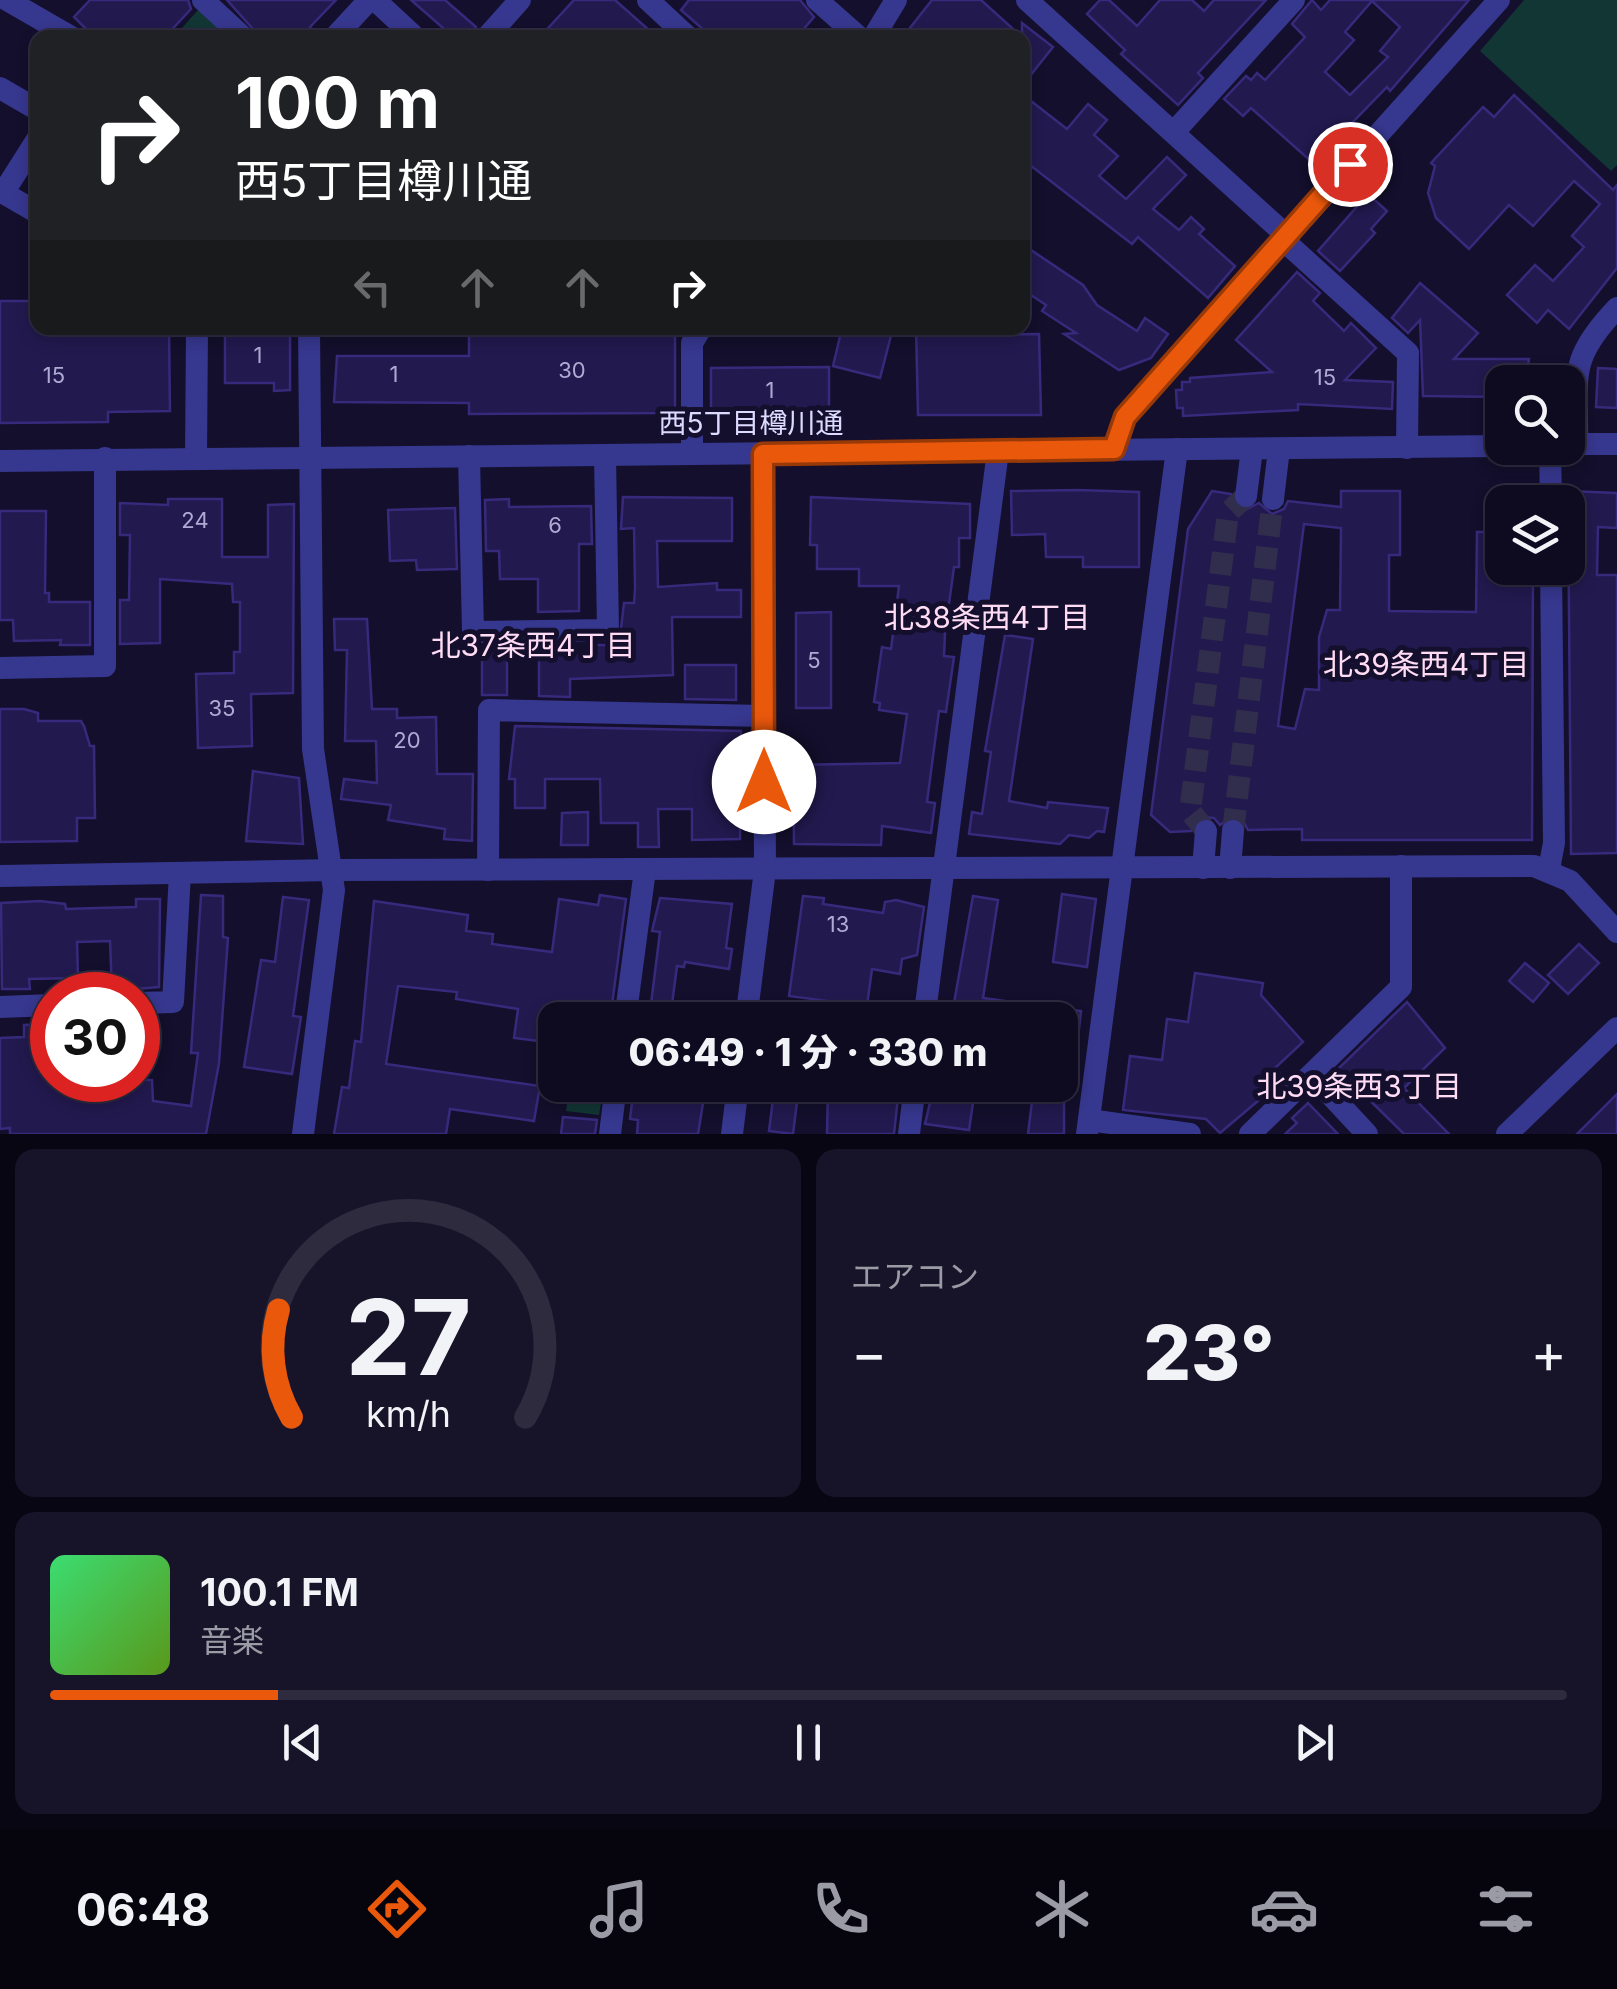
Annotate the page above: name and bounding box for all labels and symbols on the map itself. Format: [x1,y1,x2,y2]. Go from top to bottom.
pin [1308,122,1393,207]
house number: 1 [254,342,262,368]
house number: 30 [558,357,586,383]
house number: 1 [390,361,398,387]
house number: 15 [43,362,65,388]
house number: 15 [1314,364,1336,390]
house number: 1 [766,377,774,403]
street label: 西5丁目樽川通 [658,406,844,440]
house number: 24 [181,507,209,533]
house number: 6 [548,512,562,538]
district label: 北38条西4丁目 [884,599,1090,635]
district label: 北37条西4丁目 [431,627,635,663]
district label: 北39条西4丁目 [1323,646,1529,682]
house number: 5 [807,647,821,673]
house number: 35 [209,695,235,721]
house number: 20 [393,727,421,753]
position arrow [712,730,816,834]
house number: 13 [827,911,849,937]
speed limit sign: 30 [30,972,160,1102]
district label: 北39条西3丁目 [1256,1068,1462,1104]

